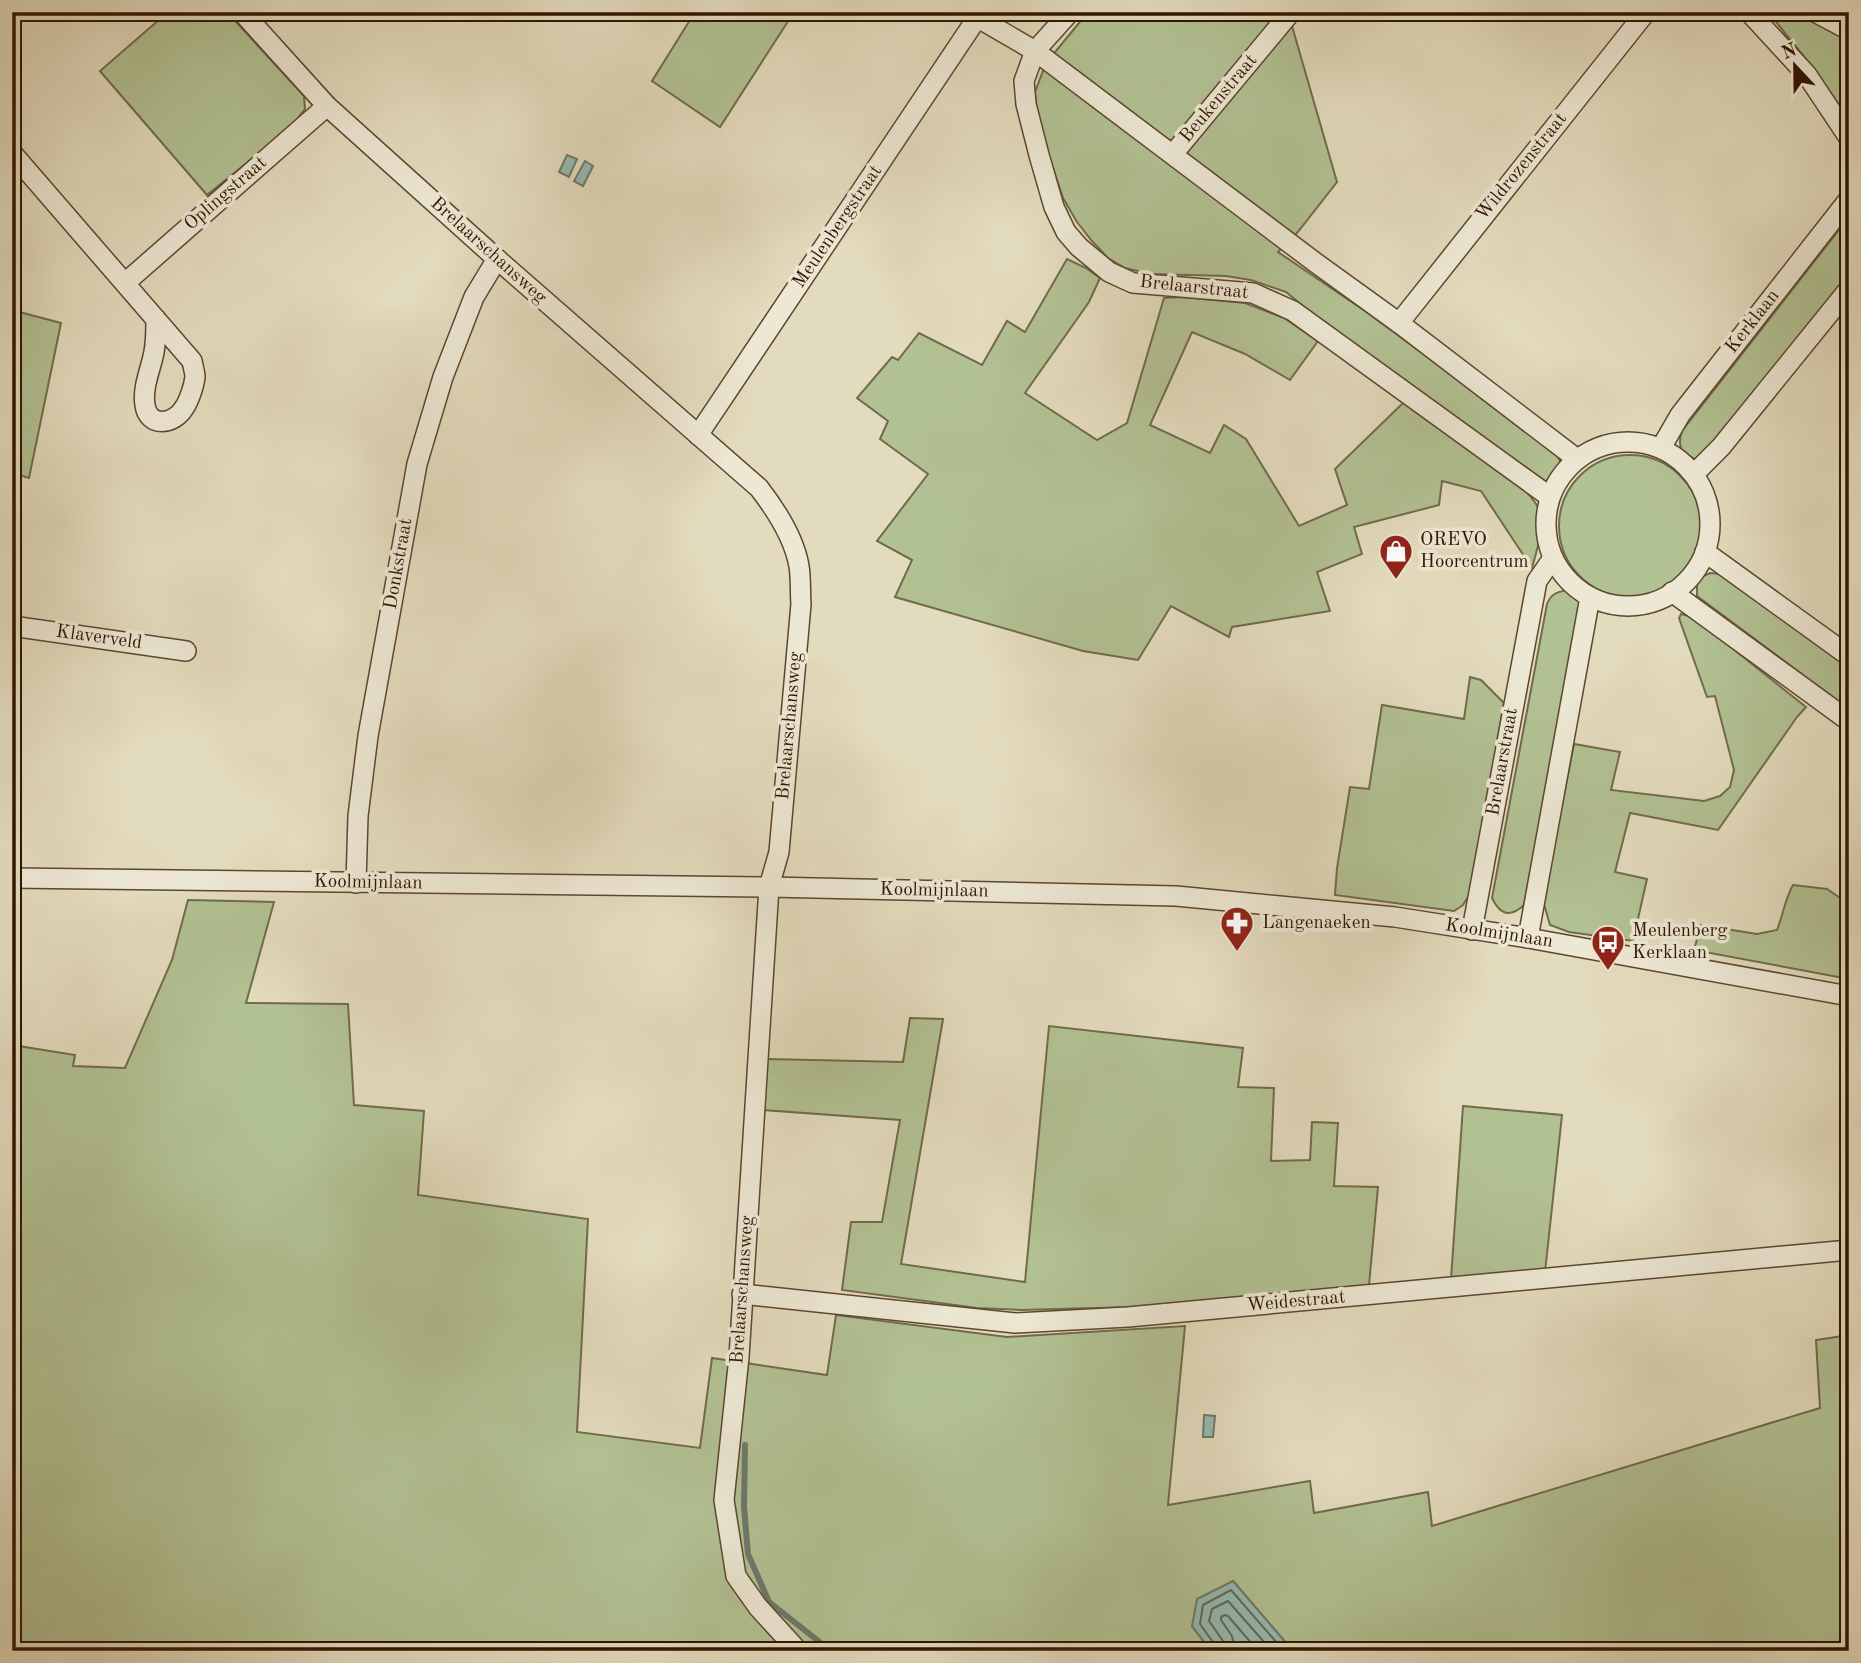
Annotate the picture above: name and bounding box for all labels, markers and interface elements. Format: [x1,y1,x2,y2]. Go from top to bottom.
north arrow [1759,32,1829,102]
text: N [1779,41,1800,64]
street label: Beukenstraat [1177,51,1261,147]
street label: Wildrozenstraat [1473,110,1571,224]
street label: Oplingstraat [181,153,271,235]
street label: Meulenbergstraat [790,162,886,292]
street label: Brelaarschansweg [426,194,550,308]
street label: Brelaarstraat [1139,273,1249,303]
street label: Kerklaan [1722,287,1784,357]
street label: Donkstraat [382,517,416,611]
place label: OREVO Hoorcentrum [1420,531,1529,572]
shop icon: OREVO Hoorcentrum [1377,532,1415,581]
street label: Klaverveld [55,623,143,653]
street label: Brelaarschansweg [774,650,806,801]
street label: Brelaarstraat [1484,706,1522,818]
street label: Koolmijnlaan [313,873,423,893]
street label: Koolmijnlaan [879,881,989,901]
pharmacy icon: Langenaeken [1218,904,1256,953]
place label: Langenaeken [1262,914,1371,933]
street label: Koolmijnlaan [1444,916,1554,952]
place label: Meulenberg Kerklaan [1632,922,1728,963]
bus stop icon: Meulenberg Kerklaan [1589,923,1627,972]
street label: Brelaarschansweg [728,1214,758,1365]
street label: Weidestraat [1246,1288,1346,1316]

